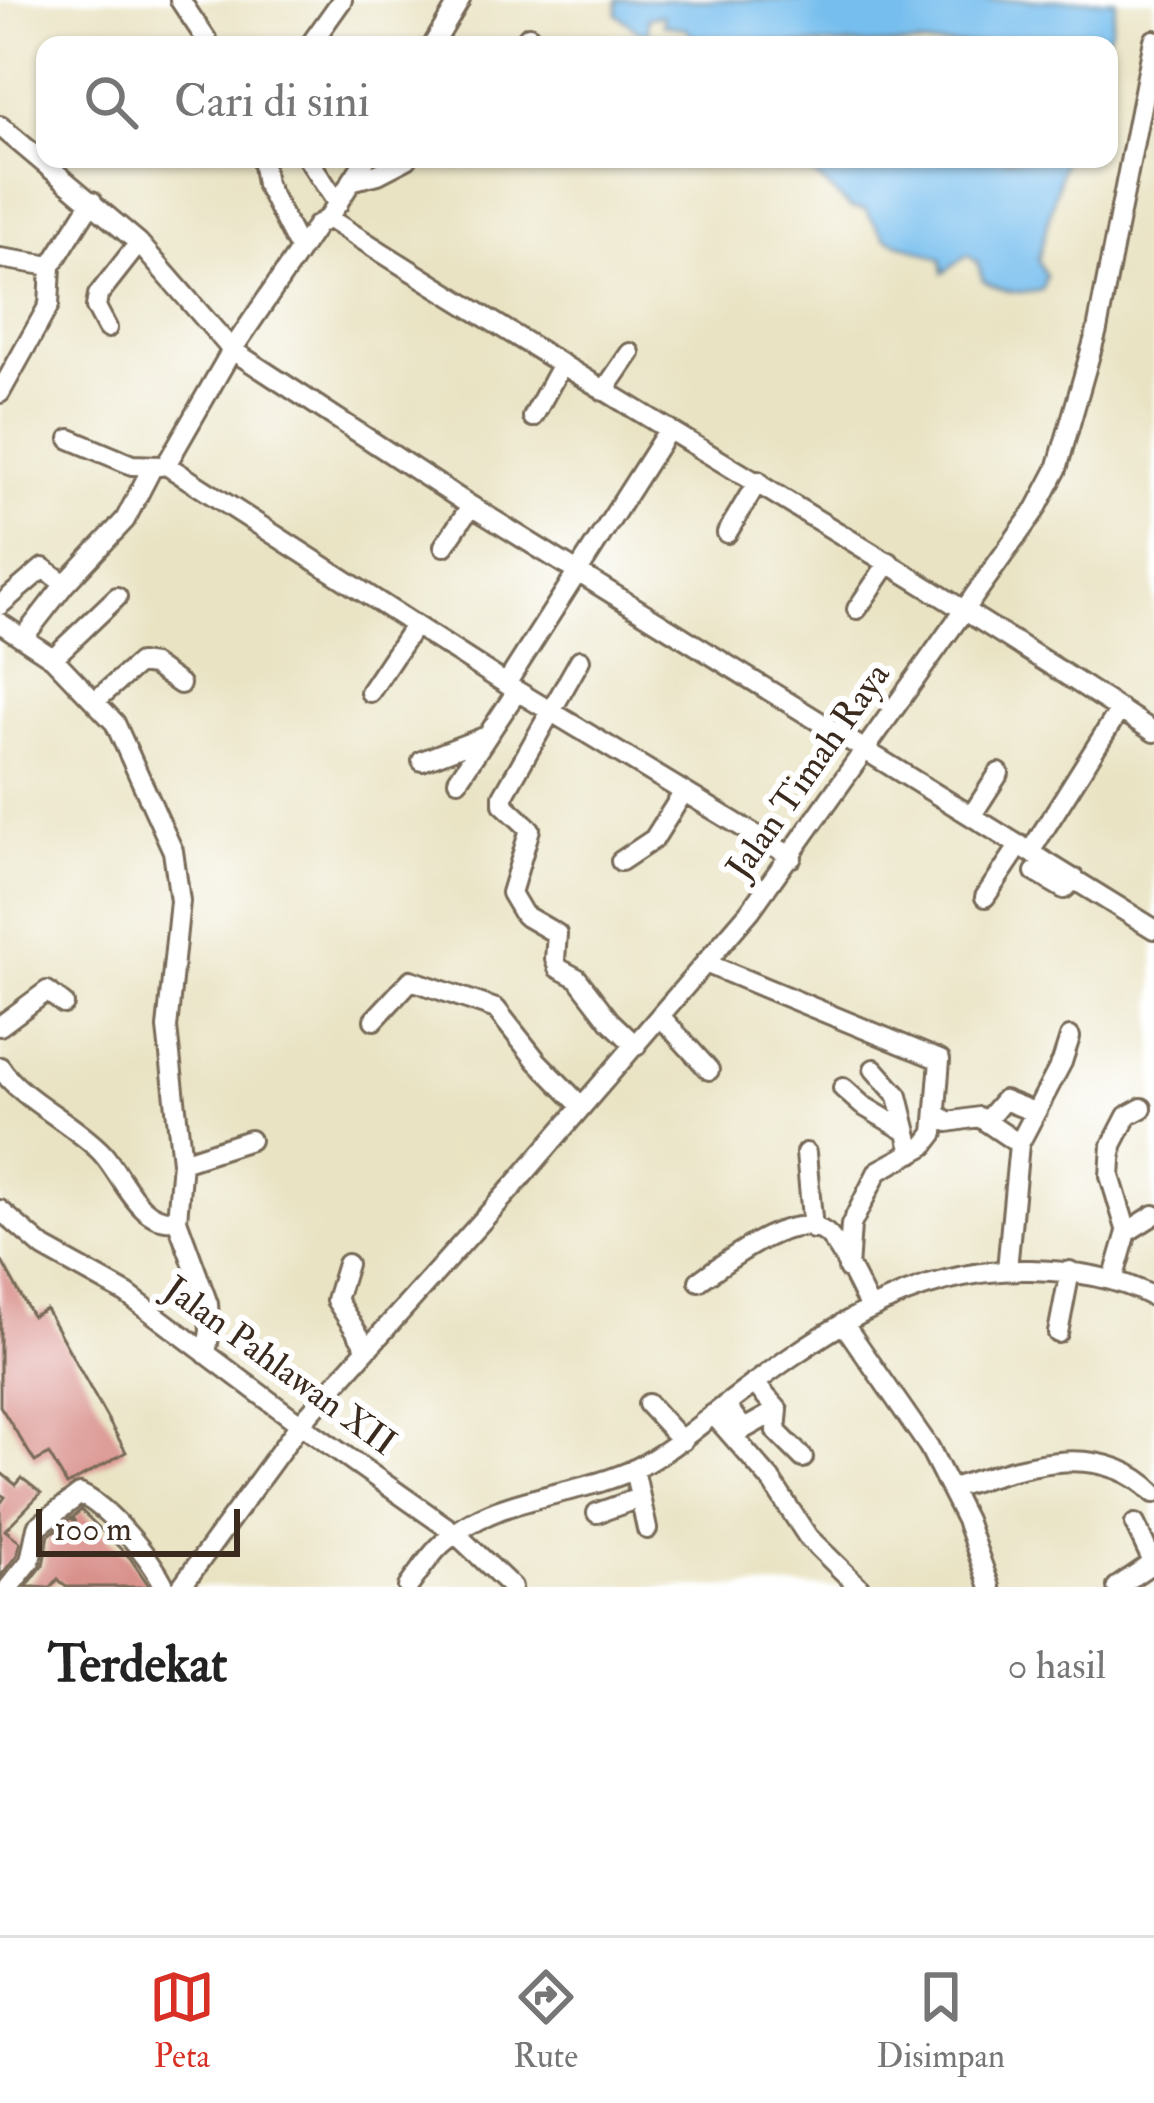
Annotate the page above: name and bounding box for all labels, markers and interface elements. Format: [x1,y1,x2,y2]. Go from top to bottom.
search box [36,36,1118,168]
icon: search [78,69,144,135]
text: Cari di sini [174,74,370,130]
street label: Jalan Timah Raya [716,653,900,889]
street label: Jalan Pahlawan XII [154,1266,405,1465]
scale bar [36,1503,240,1556]
text: 100 m [54,1509,132,1550]
text: Terdekat [48,1633,227,1697]
text: 0 hasil [1008,1641,1106,1690]
tab: Peta [149,1964,215,2077]
tab: Rute [513,1964,579,2077]
tab: Disimpan [877,1964,1005,2077]

